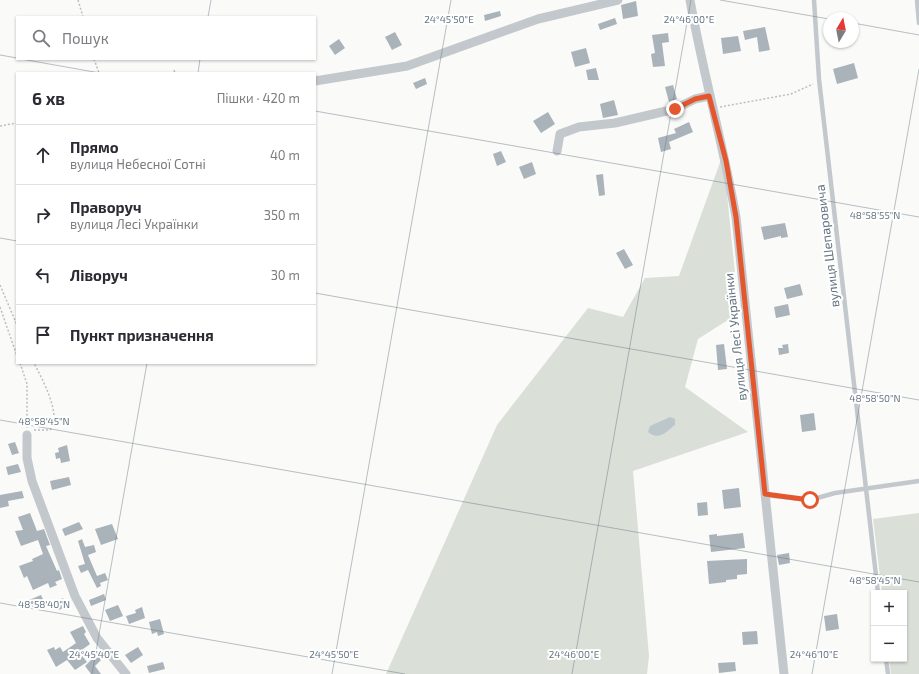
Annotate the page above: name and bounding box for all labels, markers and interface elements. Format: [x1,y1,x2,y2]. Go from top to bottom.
north arrow [823,12,859,48]
text: 24°45'50"E [424,13,474,25]
text: 24°46'00"E [664,13,715,25]
search box [16,16,316,60]
icon: search [30,27,52,49]
text: Пошук [62,29,109,47]
text: 6 хв [32,88,65,108]
text: Пішки · 420 m [217,90,300,106]
route end [666,100,684,118]
text: Прямо [70,138,119,156]
icon: ahead [32,144,54,166]
text: 40 m [270,147,300,163]
text: вулиця Небесної Сотні [70,156,206,172]
street label: вулиця Шепаровича [812,184,842,308]
text: Праворуч [70,198,141,216]
icon: right [32,204,54,226]
text: 350 m [264,207,300,223]
text: 48°58'55"N [850,209,900,221]
text: вулиця Лесі Українки [70,216,198,232]
icon: left [32,264,54,286]
text: Ліворуч [70,266,128,284]
text: 30 m [271,267,300,283]
street label: вулиця Лесі Українки [720,272,750,402]
icon: arrive [32,324,54,346]
text: Пункт призначення [70,326,214,344]
text: 48°58'50"N [849,392,901,404]
text: 48°58'45"N [18,415,70,427]
route start [801,491,819,509]
text: 48°58'45"N [849,574,901,586]
map controls [871,590,907,662]
button: + [871,590,907,626]
text: 48°58'40"N [18,598,70,610]
button: − [871,626,907,662]
text: 24°45'40"E [69,648,119,660]
text: 24°45'50"E [309,648,359,660]
text: 24°46'00"E [549,648,600,660]
text: 24°46'10"E [790,648,839,660]

